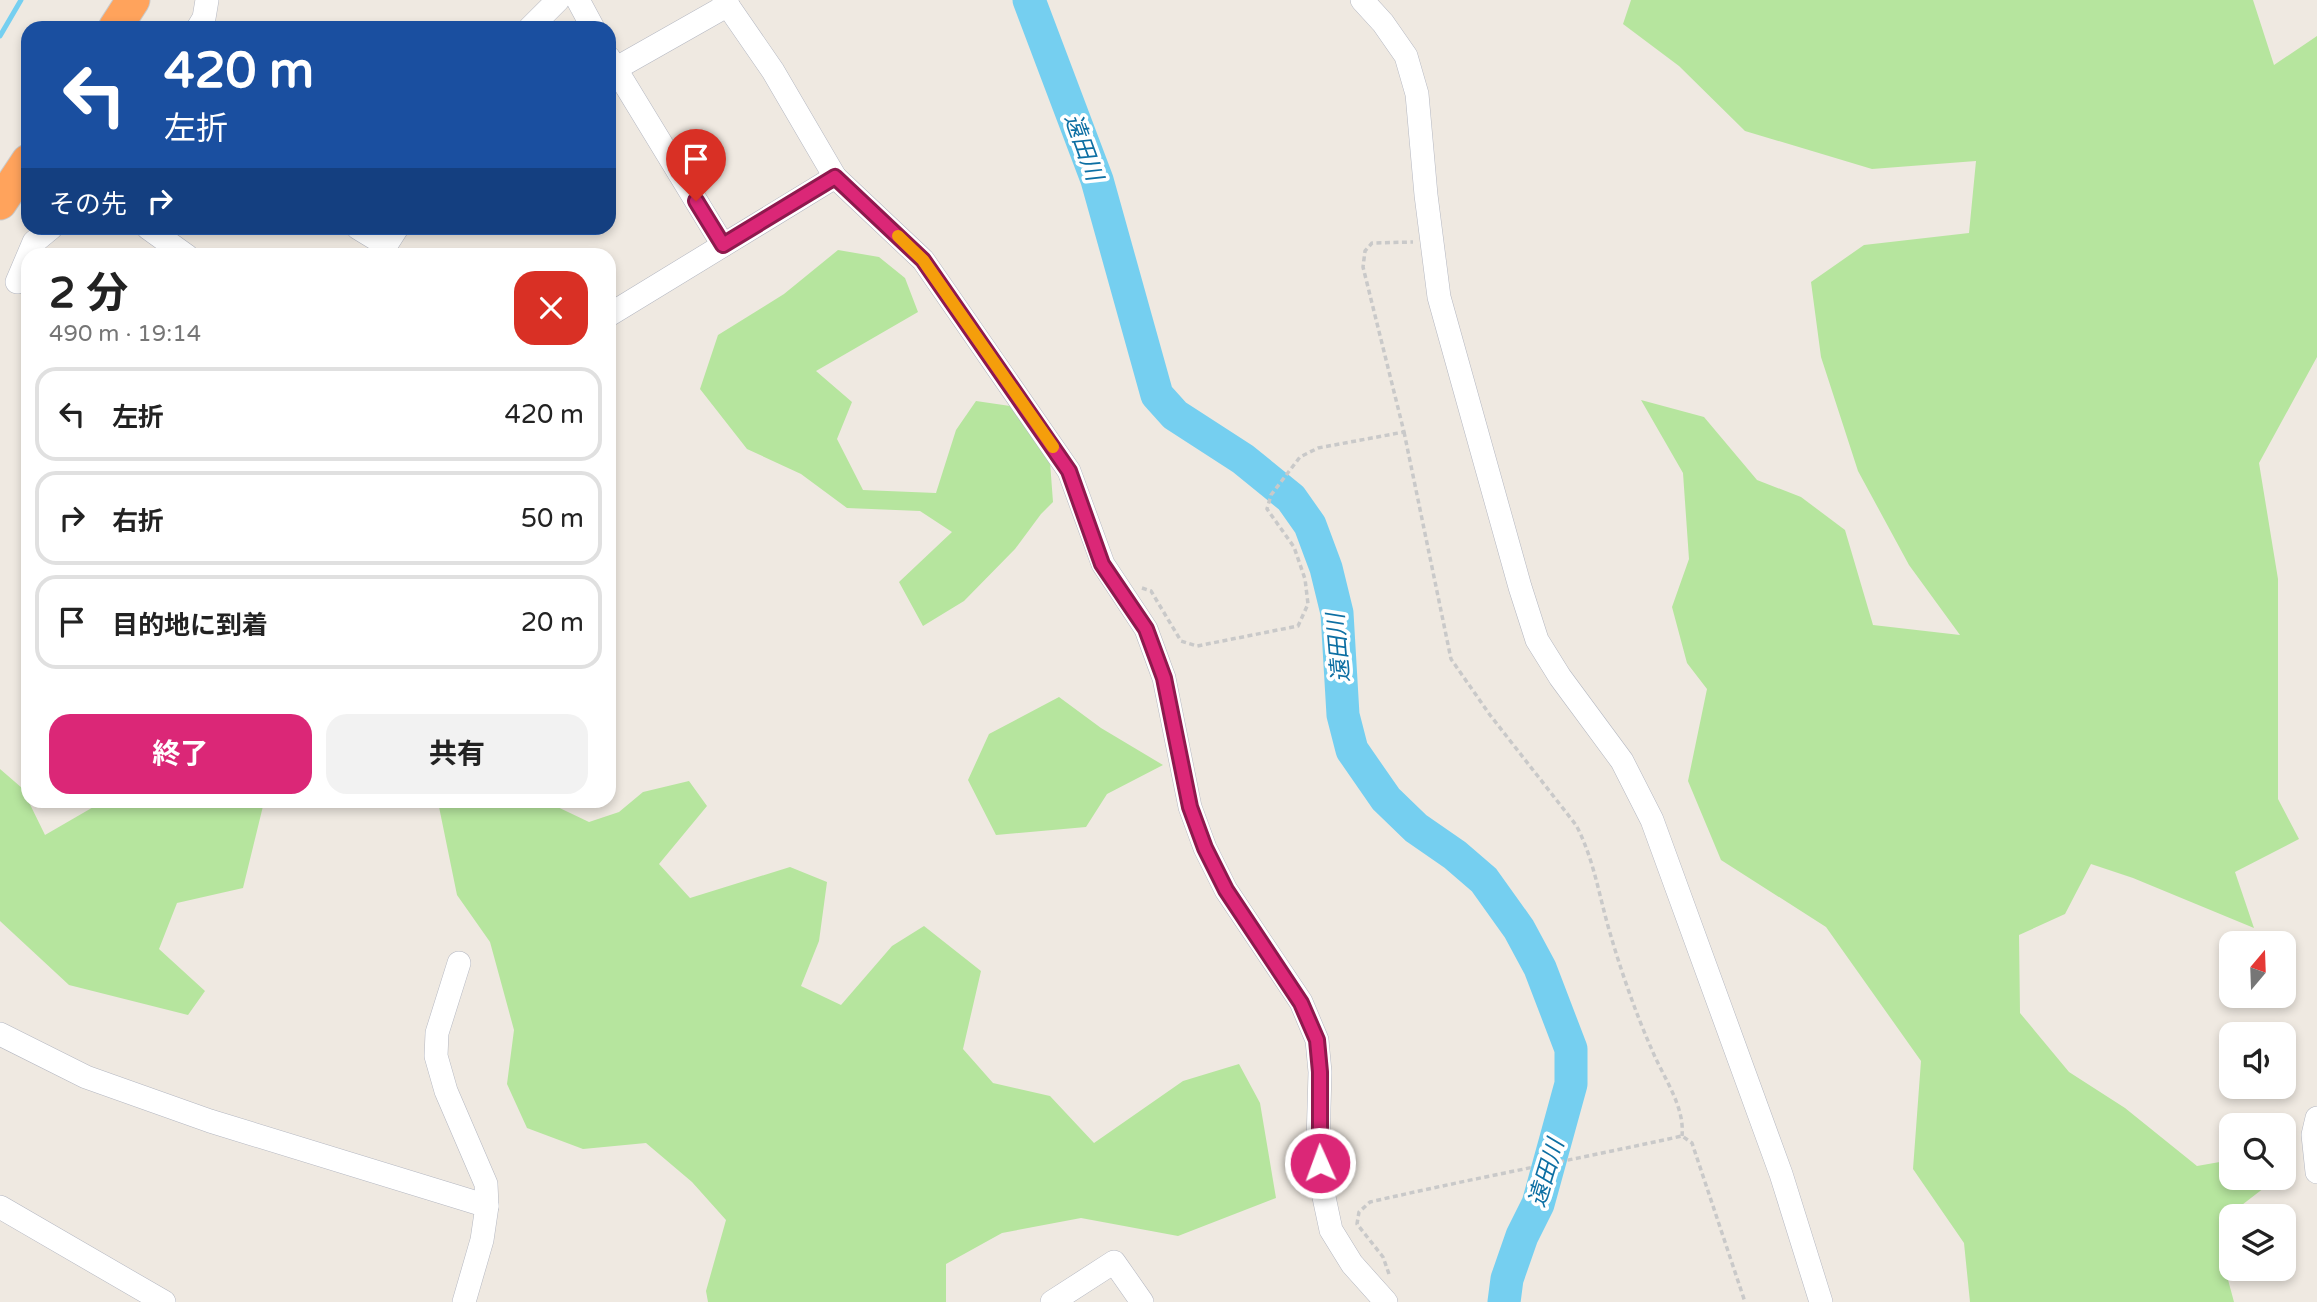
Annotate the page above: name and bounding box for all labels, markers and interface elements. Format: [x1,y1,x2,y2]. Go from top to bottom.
text: 420 m [164,42,314,101]
icon: left [49,49,140,140]
text: 左折 [164,110,228,148]
water label: 遠田川 [1058,110,1109,187]
pin [666,129,726,201]
icon: arrive [677,140,715,178]
icon: right [141,182,179,220]
text: その先 [49,189,127,220]
text: 2 分 [49,268,128,319]
button: close [514,271,588,345]
text: 490 m · 19:14 [49,320,201,348]
icon: left [53,395,91,433]
text: 420 m [504,399,584,430]
text: 左折 [112,402,164,433]
icon: right [53,499,91,537]
text: 50 m [521,503,584,534]
text: 右折 [112,506,164,537]
icon: arrive [53,603,91,641]
text: 20 m [521,607,584,638]
water label: 遠田川 [1322,609,1356,684]
text: 目的地に到着 [112,610,268,641]
button: 終了 [49,714,312,794]
button: 共有 [326,714,588,794]
north arrow [2219,931,2296,1008]
map controls [2219,931,2296,1281]
button: sound [2219,1022,2296,1099]
button: search [2219,1113,2296,1190]
position arrow [1283,1126,1357,1200]
water label: 遠田川 [1523,1133,1571,1210]
button: layers [2219,1204,2296,1281]

